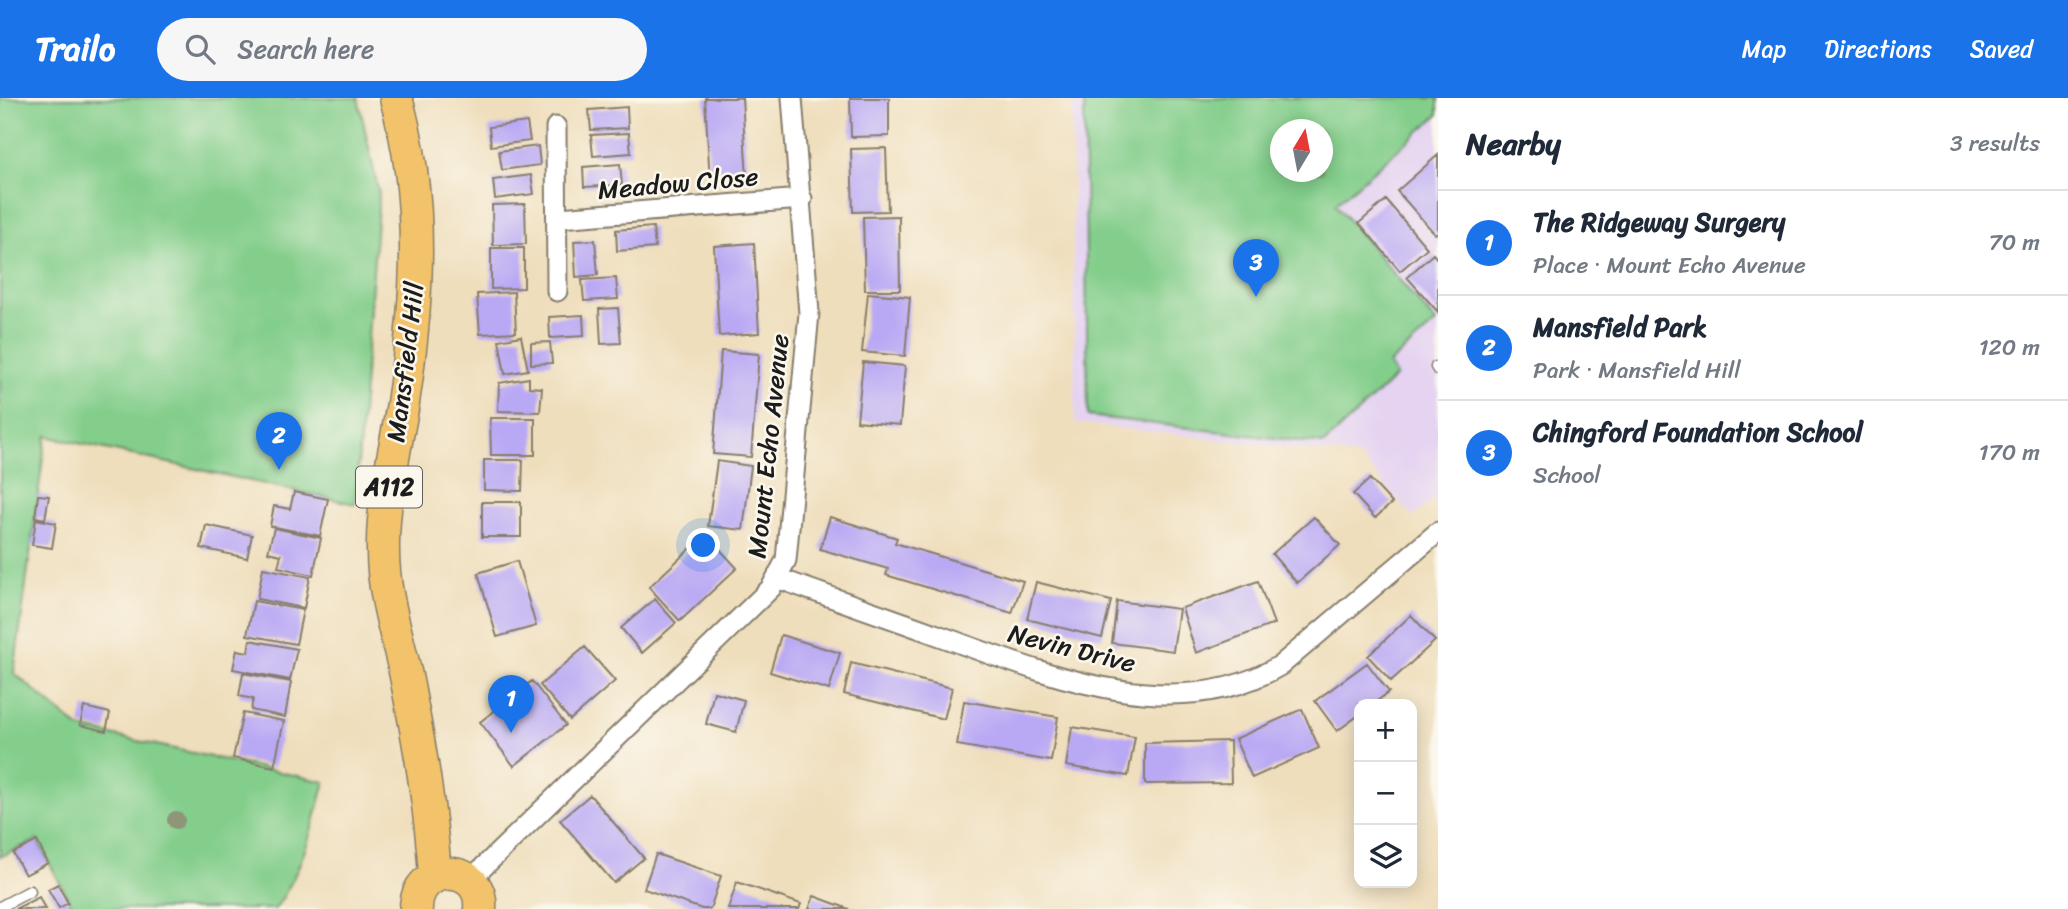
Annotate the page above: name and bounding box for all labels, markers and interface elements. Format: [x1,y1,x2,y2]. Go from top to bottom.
search box [157,18,647,81]
text: Trailo [35,20,115,78]
text: Search here [237,26,374,72]
text: Map [1742,28,1786,70]
text: Directions [1824,28,1932,70]
text: Saved [1970,28,2033,70]
icon: search [181,30,219,68]
text: Nearby [1466,117,1561,171]
north arrow [1270,119,1333,182]
text: 3 results [1950,123,2040,164]
street label: Meadow Close [596,153,760,213]
text: The Ridgeway Surgery [1533,199,1785,245]
text: 1 [1484,222,1494,263]
text: 70 m [1989,222,2040,263]
pin: 3 [1233,239,1279,297]
text: Place · Mount Echo Avenue [1533,245,1806,286]
street label: Mansfield Hill [372,279,438,445]
text: Mansfield Park [1533,304,1707,350]
text: 2 [1482,327,1496,368]
text: 120 m [1979,327,2040,368]
street label: Mount Echo Avenue [733,332,803,560]
text: Park · Mansfield Hill [1533,350,1741,391]
text: Chingford Foundation School [1533,409,1863,455]
pin: 2 [256,412,302,470]
text: 3 [1483,432,1495,473]
text: 170 m [1979,432,2040,473]
text: School [1533,455,1601,496]
road number: A112 [356,466,422,508]
your location [686,528,720,562]
street label: Nevin Drive [1003,610,1141,686]
pin: 1 [488,675,534,733]
map controls [1354,699,1417,888]
button: + [1354,699,1417,762]
button: − [1354,762,1417,825]
button: layers [1354,825,1417,888]

